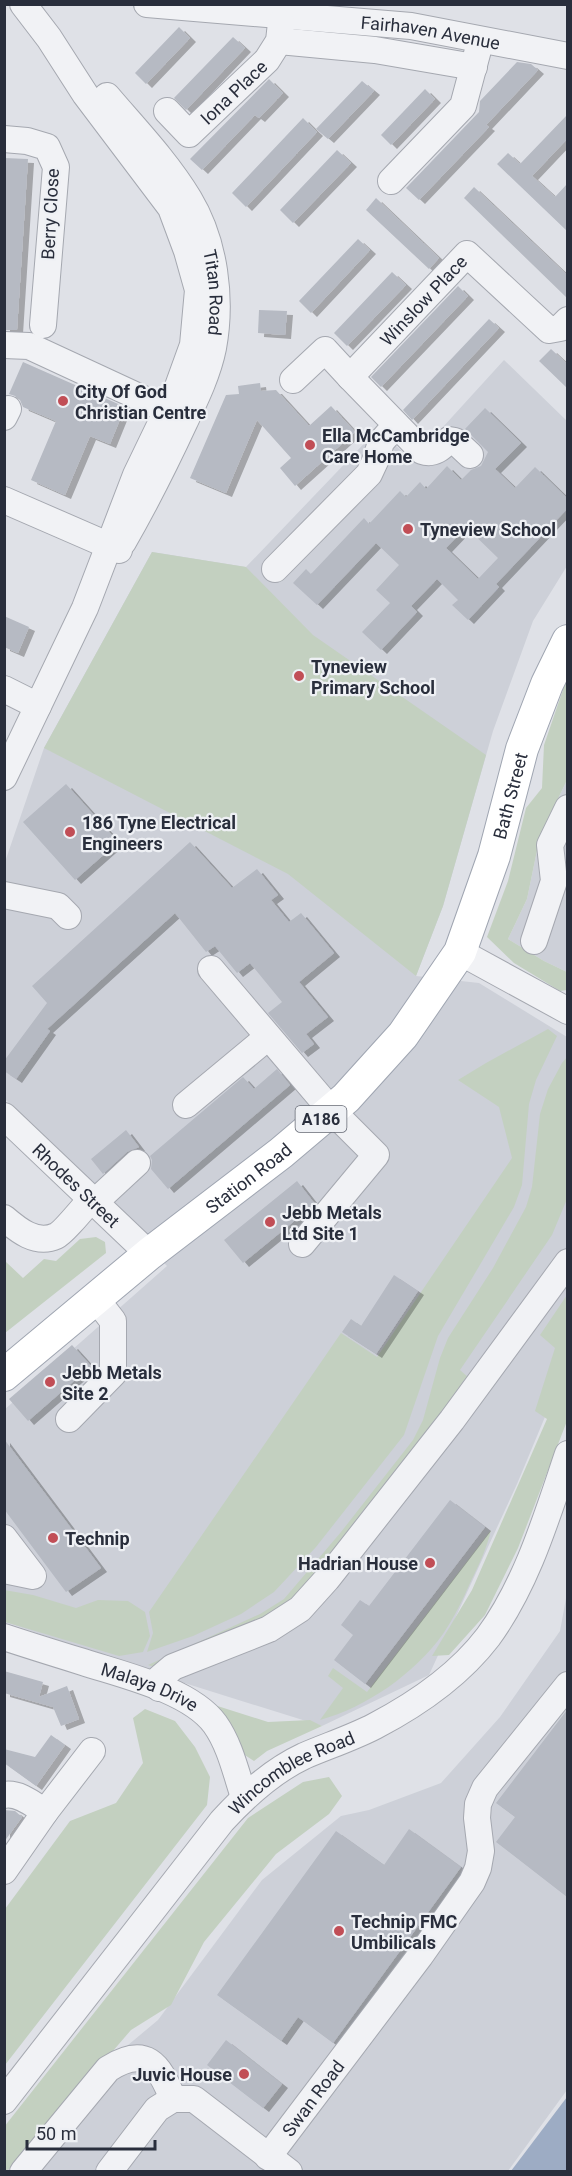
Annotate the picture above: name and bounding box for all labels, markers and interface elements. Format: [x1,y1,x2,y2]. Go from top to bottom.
street label: Fairhaven Avenue [360,11,502,53]
street label: Iona Place [196,55,271,128]
street label: Berry Close [37,168,63,260]
street label: Titan Road [200,247,227,337]
street label: Winslow Place [375,251,471,350]
place label: City Of God Christian Centre [75,381,207,423]
marker: City Of God Christian Centre [56,394,70,408]
place label: Ella McCambridge Care Home [322,425,470,467]
marker: Ella McCambridge Care Home [303,438,317,452]
place label: Tyneview School [420,519,556,540]
marker: Tyneview School [401,522,415,536]
place label: Tyneview Primary School [311,656,435,698]
marker: Tyneview Primary School [292,669,306,683]
street label: Bath Street [488,750,531,841]
place label: 186 Tyne Electrical Engineers [82,812,236,854]
marker: 186 Tyne Electrical Engineers [63,825,77,839]
road number: A186 [296,1106,346,1132]
street label: Station Road [201,1138,296,1217]
street label: Rhodes Street [29,1139,124,1231]
place label: Jebb Metals Ltd Site 1 [282,1202,382,1244]
marker: Jebb Metals Ltd Site 1 [263,1215,277,1229]
place label: Jebb Metals Site 2 [62,1362,162,1404]
marker: Jebb Metals Site 2 [43,1375,57,1389]
place label: Technip [65,1528,130,1549]
marker: Technip [46,1531,60,1545]
place label: Hadrian House [298,1553,418,1574]
marker: Hadrian House [423,1556,437,1570]
street label: Malaya Drive [99,1658,202,1715]
street label: Wincomblee Road [224,1726,358,1819]
place label: Technip FMC Umbilicals [351,1911,458,1953]
marker: Technip FMC Umbilicals [332,1924,346,1938]
street label: Swan Road [277,2056,348,2140]
place label: Juvic House [132,2064,232,2085]
marker: Juvic House [237,2067,251,2081]
scale bar [27,2113,154,2151]
text: 50 m [36,2123,76,2144]

